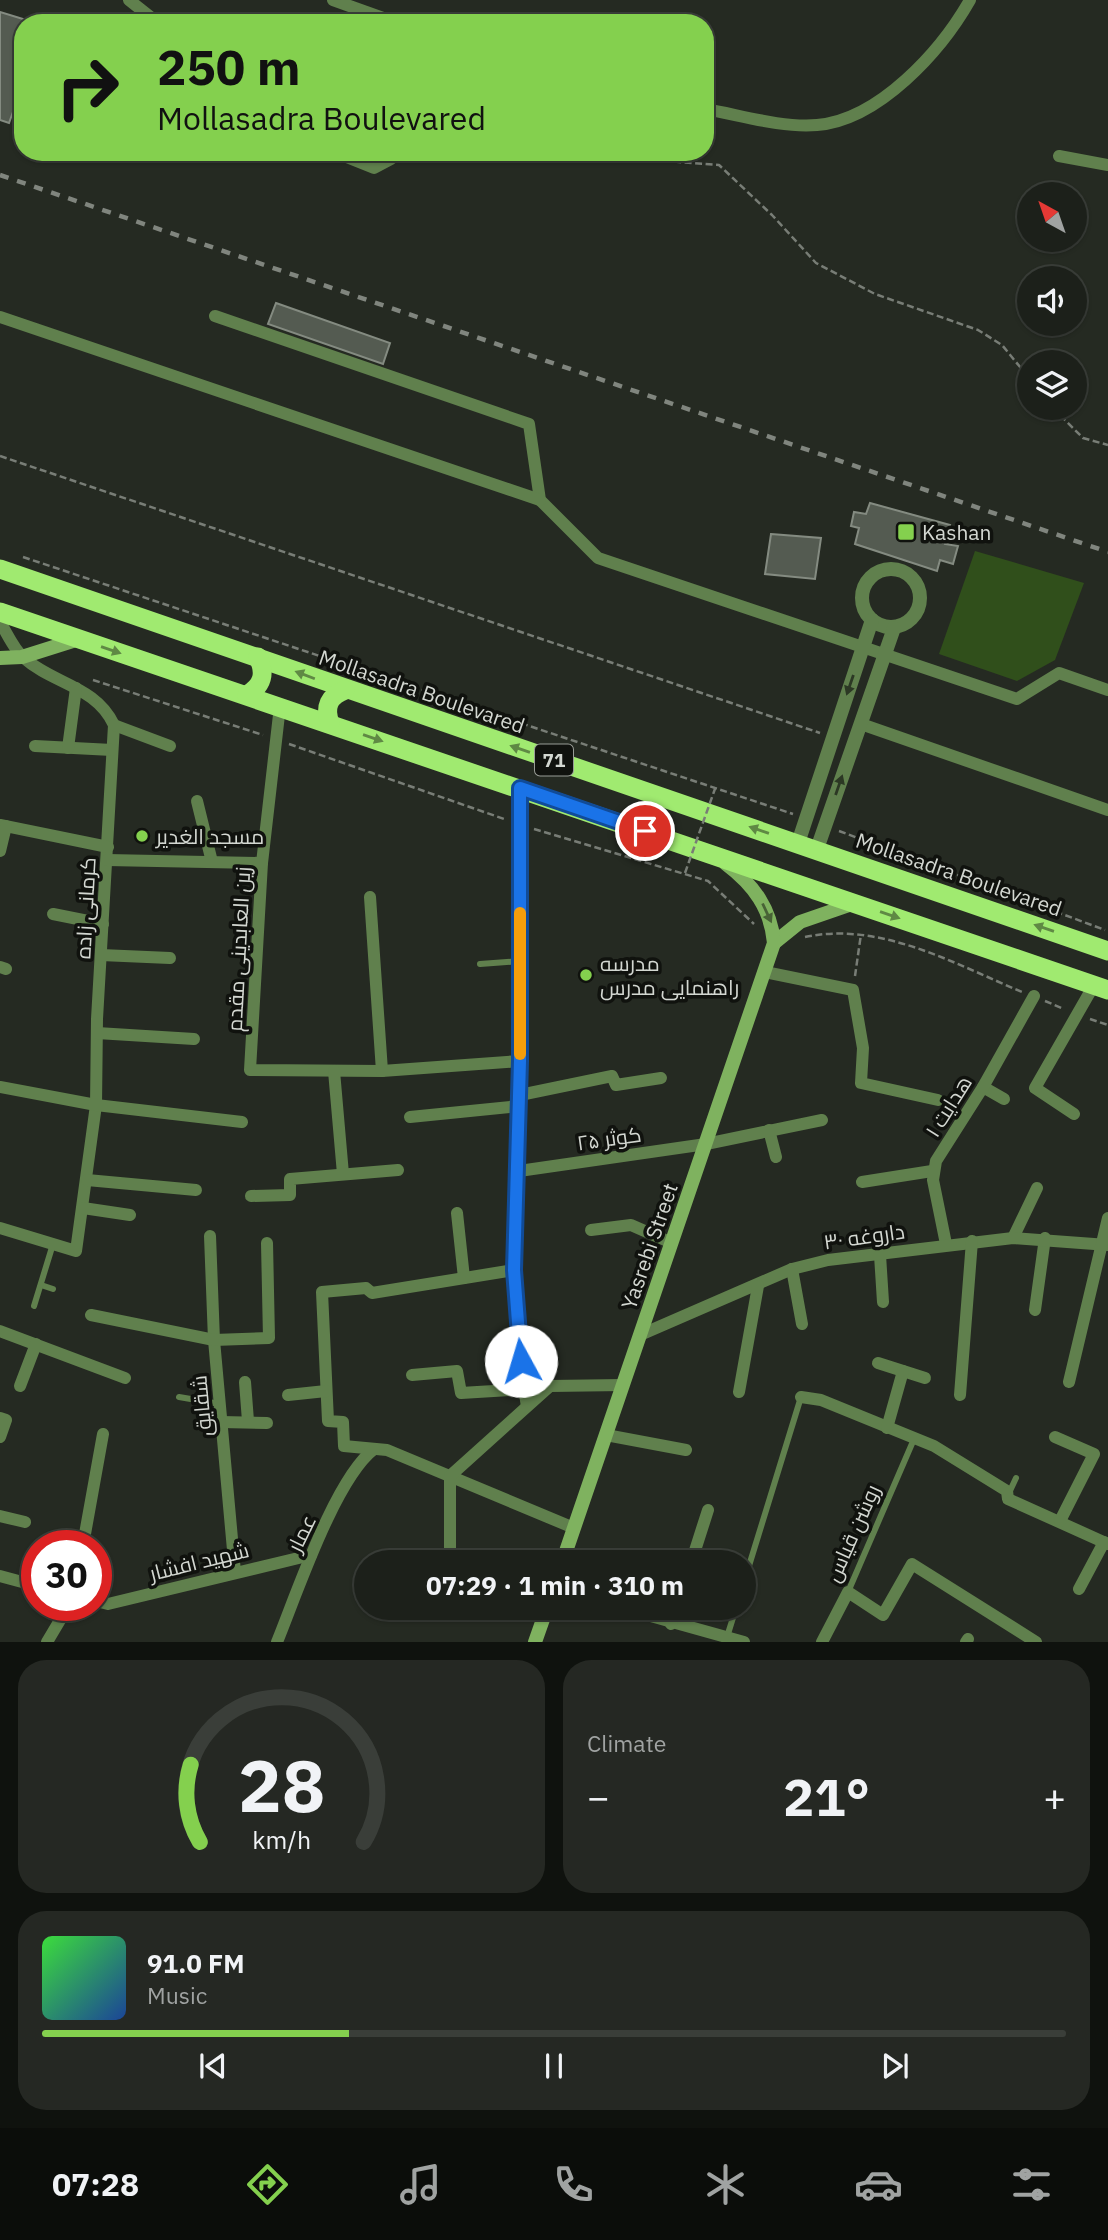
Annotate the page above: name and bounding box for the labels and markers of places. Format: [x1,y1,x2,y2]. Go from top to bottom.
place label: Kashan [922,518,992,546]
marker: Kashan [896,522,916,542]
pin [615,801,675,861]
place label: مسجد الغدیر [155,822,264,850]
marker: مسجد الغدیر [134,828,150,844]
place label: مدرسه راهنمایی مدرس [600,949,739,1001]
marker: مدرسه راهنمایی مدرس [578,967,594,983]

